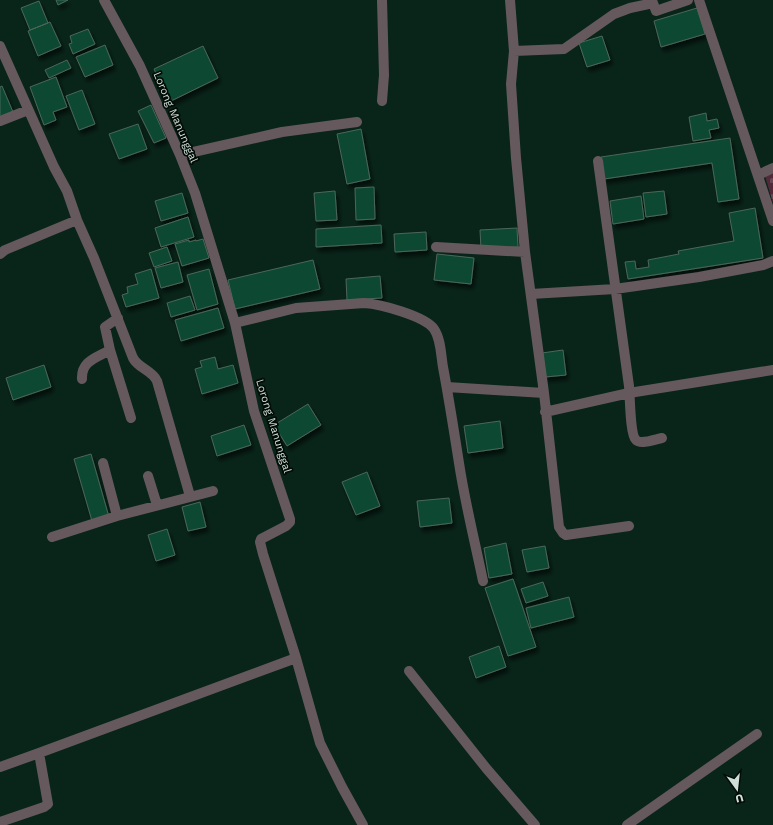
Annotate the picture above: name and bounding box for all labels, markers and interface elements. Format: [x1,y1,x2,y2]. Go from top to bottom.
street label: Lorong Manunggal [150,70,201,165]
street label: Lorong Manunggal [253,378,294,475]
north arrow [717,769,757,809]
text: U [734,791,745,806]

